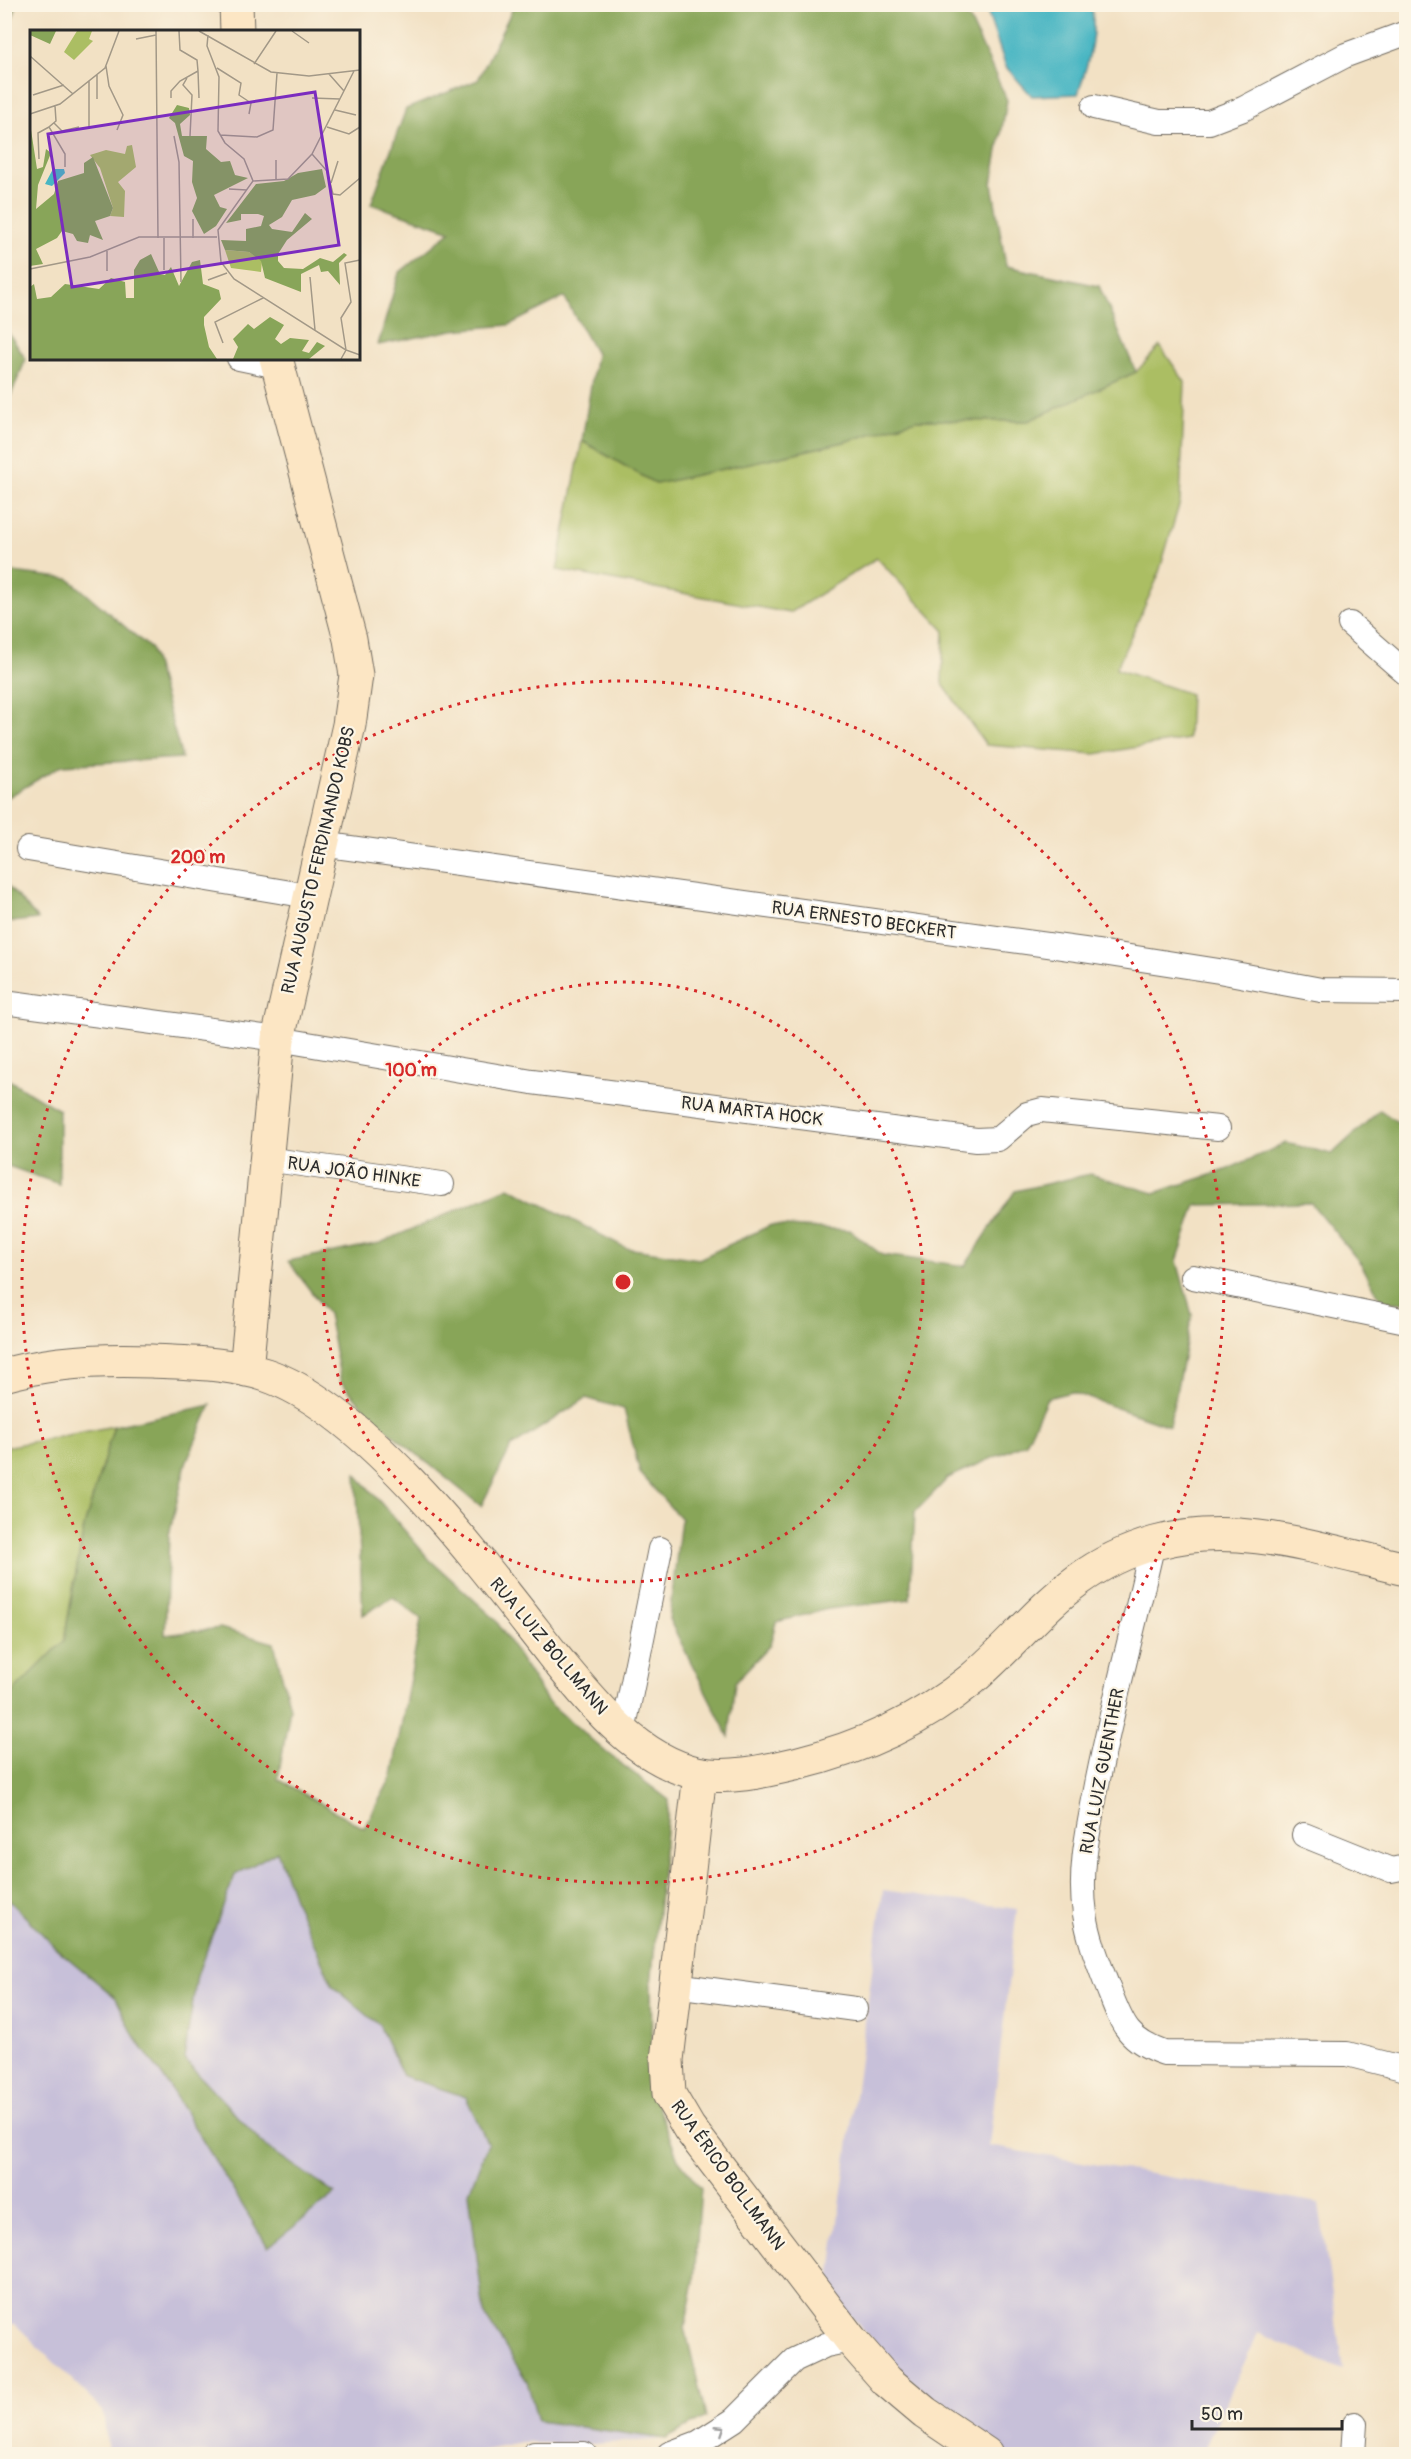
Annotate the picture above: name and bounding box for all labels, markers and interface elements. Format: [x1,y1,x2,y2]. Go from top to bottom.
inset map [30,30,360,360]
street label: RUA AUGUSTO FERDINANDO KOBS [276,724,360,996]
text: 200 m [171,846,225,869]
street label: RUA ERNESTO BECKERT [770,896,958,945]
text: 100 m [385,1059,437,1082]
street label: RUA MARTA HOCK [680,1091,824,1132]
street label: RUA JOÃO HINKE [286,1152,422,1193]
centre of rings [613,1272,633,1292]
street label: RUA LUIZ BOLLMANN [484,1573,613,1720]
street label: RUA LUIZ GUENTHER [1075,1686,1130,1856]
street label: RUA ÉRICO BOLLMANN [665,2096,790,2255]
scale bar [1192,2393,1342,2431]
text: 50 m [1201,2403,1243,2426]
one-way arrow [714,2425,725,2436]

